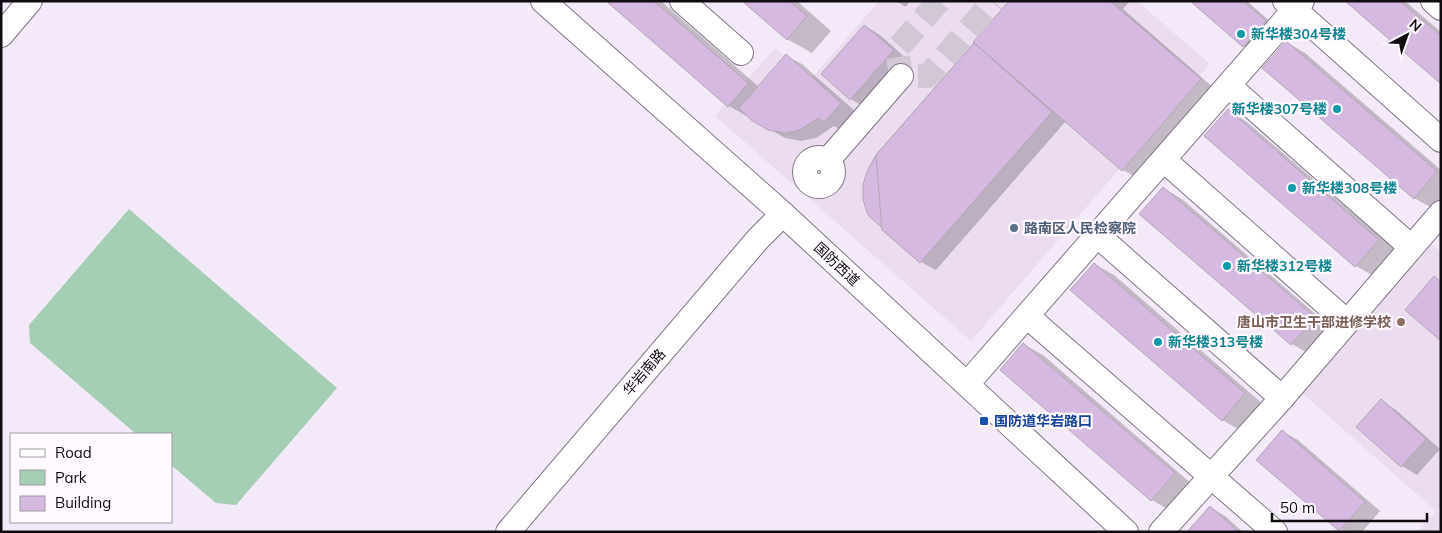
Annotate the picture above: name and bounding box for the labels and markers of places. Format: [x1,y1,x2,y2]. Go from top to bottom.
place label: 新华楼304号楼 [1251,25,1346,43]
marker: 新华楼304号楼 [1235,28,1247,40]
place label: 新华楼307号楼 [1232,100,1327,118]
marker: 新华楼307号楼 [1331,103,1343,115]
place label: 新华楼308号楼 [1302,179,1397,197]
marker: 新华楼308号楼 [1286,182,1298,194]
place label: 路南区人民检察院 [1024,219,1136,237]
marker: 路南区人民检察院 [1008,222,1020,234]
place label: 新华楼312号楼 [1237,257,1332,275]
marker: 新华楼312号楼 [1221,260,1233,272]
place label: 唐山市卫生干部进修学校 [1237,313,1391,331]
marker: 唐山市卫生干部进修学校 [1395,316,1407,328]
place label: 新华楼313号楼 [1168,333,1263,351]
marker: 新华楼313号楼 [1152,336,1164,348]
place label: 国防道华岩路口 [994,412,1092,430]
marker: 国防道华岩路口 [978,415,990,427]

